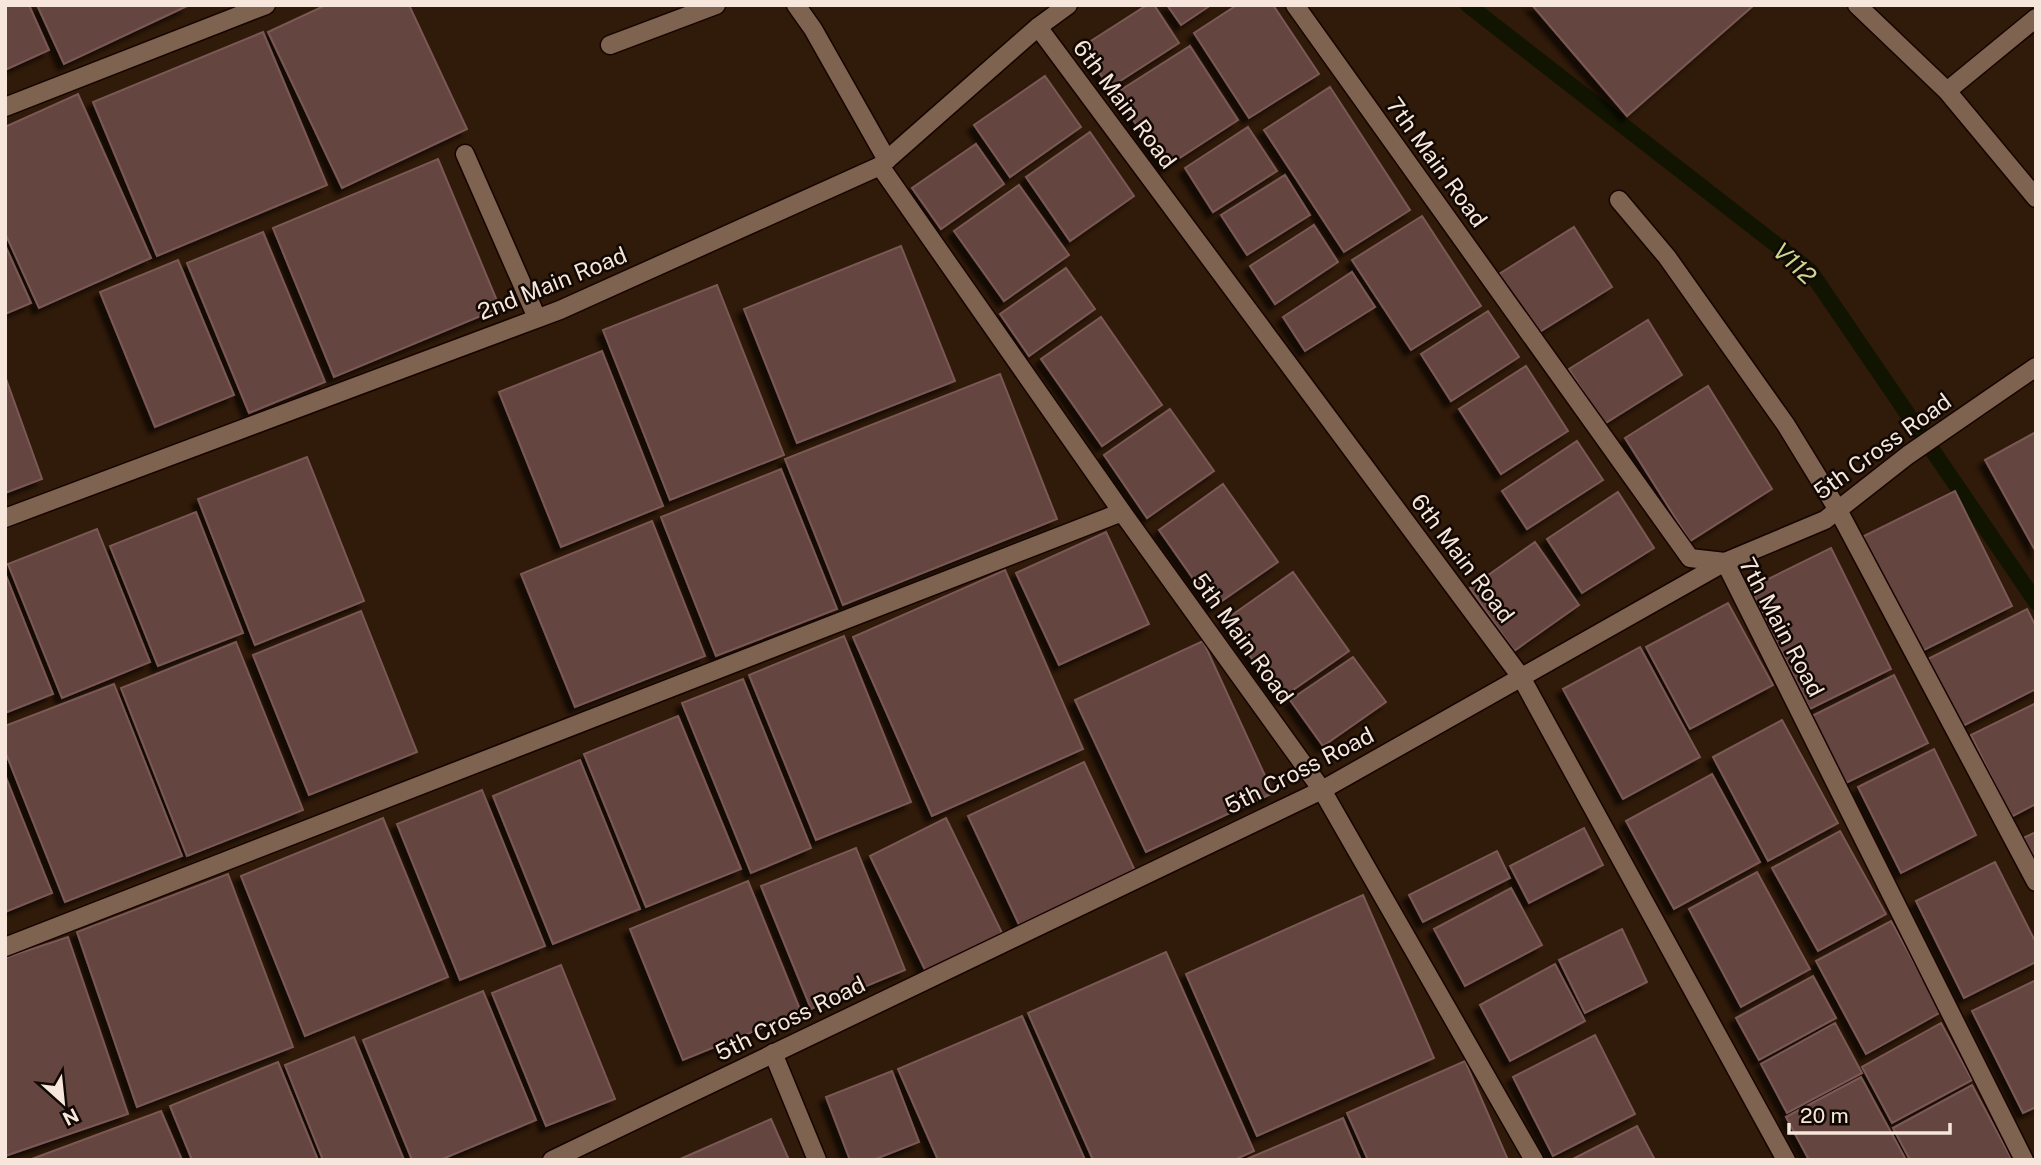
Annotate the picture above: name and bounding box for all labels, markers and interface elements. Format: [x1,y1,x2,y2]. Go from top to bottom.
street label: 6th Main Road [1068,34,1182,174]
street label: 7th Main Road [1381,92,1493,232]
water label: V112 [1768,236,1822,290]
street label: 2nd Main Road [473,241,631,325]
street label: 5th Cross Road [1808,387,1956,505]
street label: 6th Main Road [1406,488,1520,628]
street label: 7th Main Road [1734,553,1830,701]
street label: 5th Main Road [1187,567,1299,709]
street label: 5th Cross Road [1220,721,1378,819]
street label: 5th Cross Road [711,970,869,1066]
north arrow [28,1067,98,1137]
scale bar [1789,1092,1950,1136]
text: 20 m [1800,1103,1849,1128]
text: N [59,1104,82,1130]

